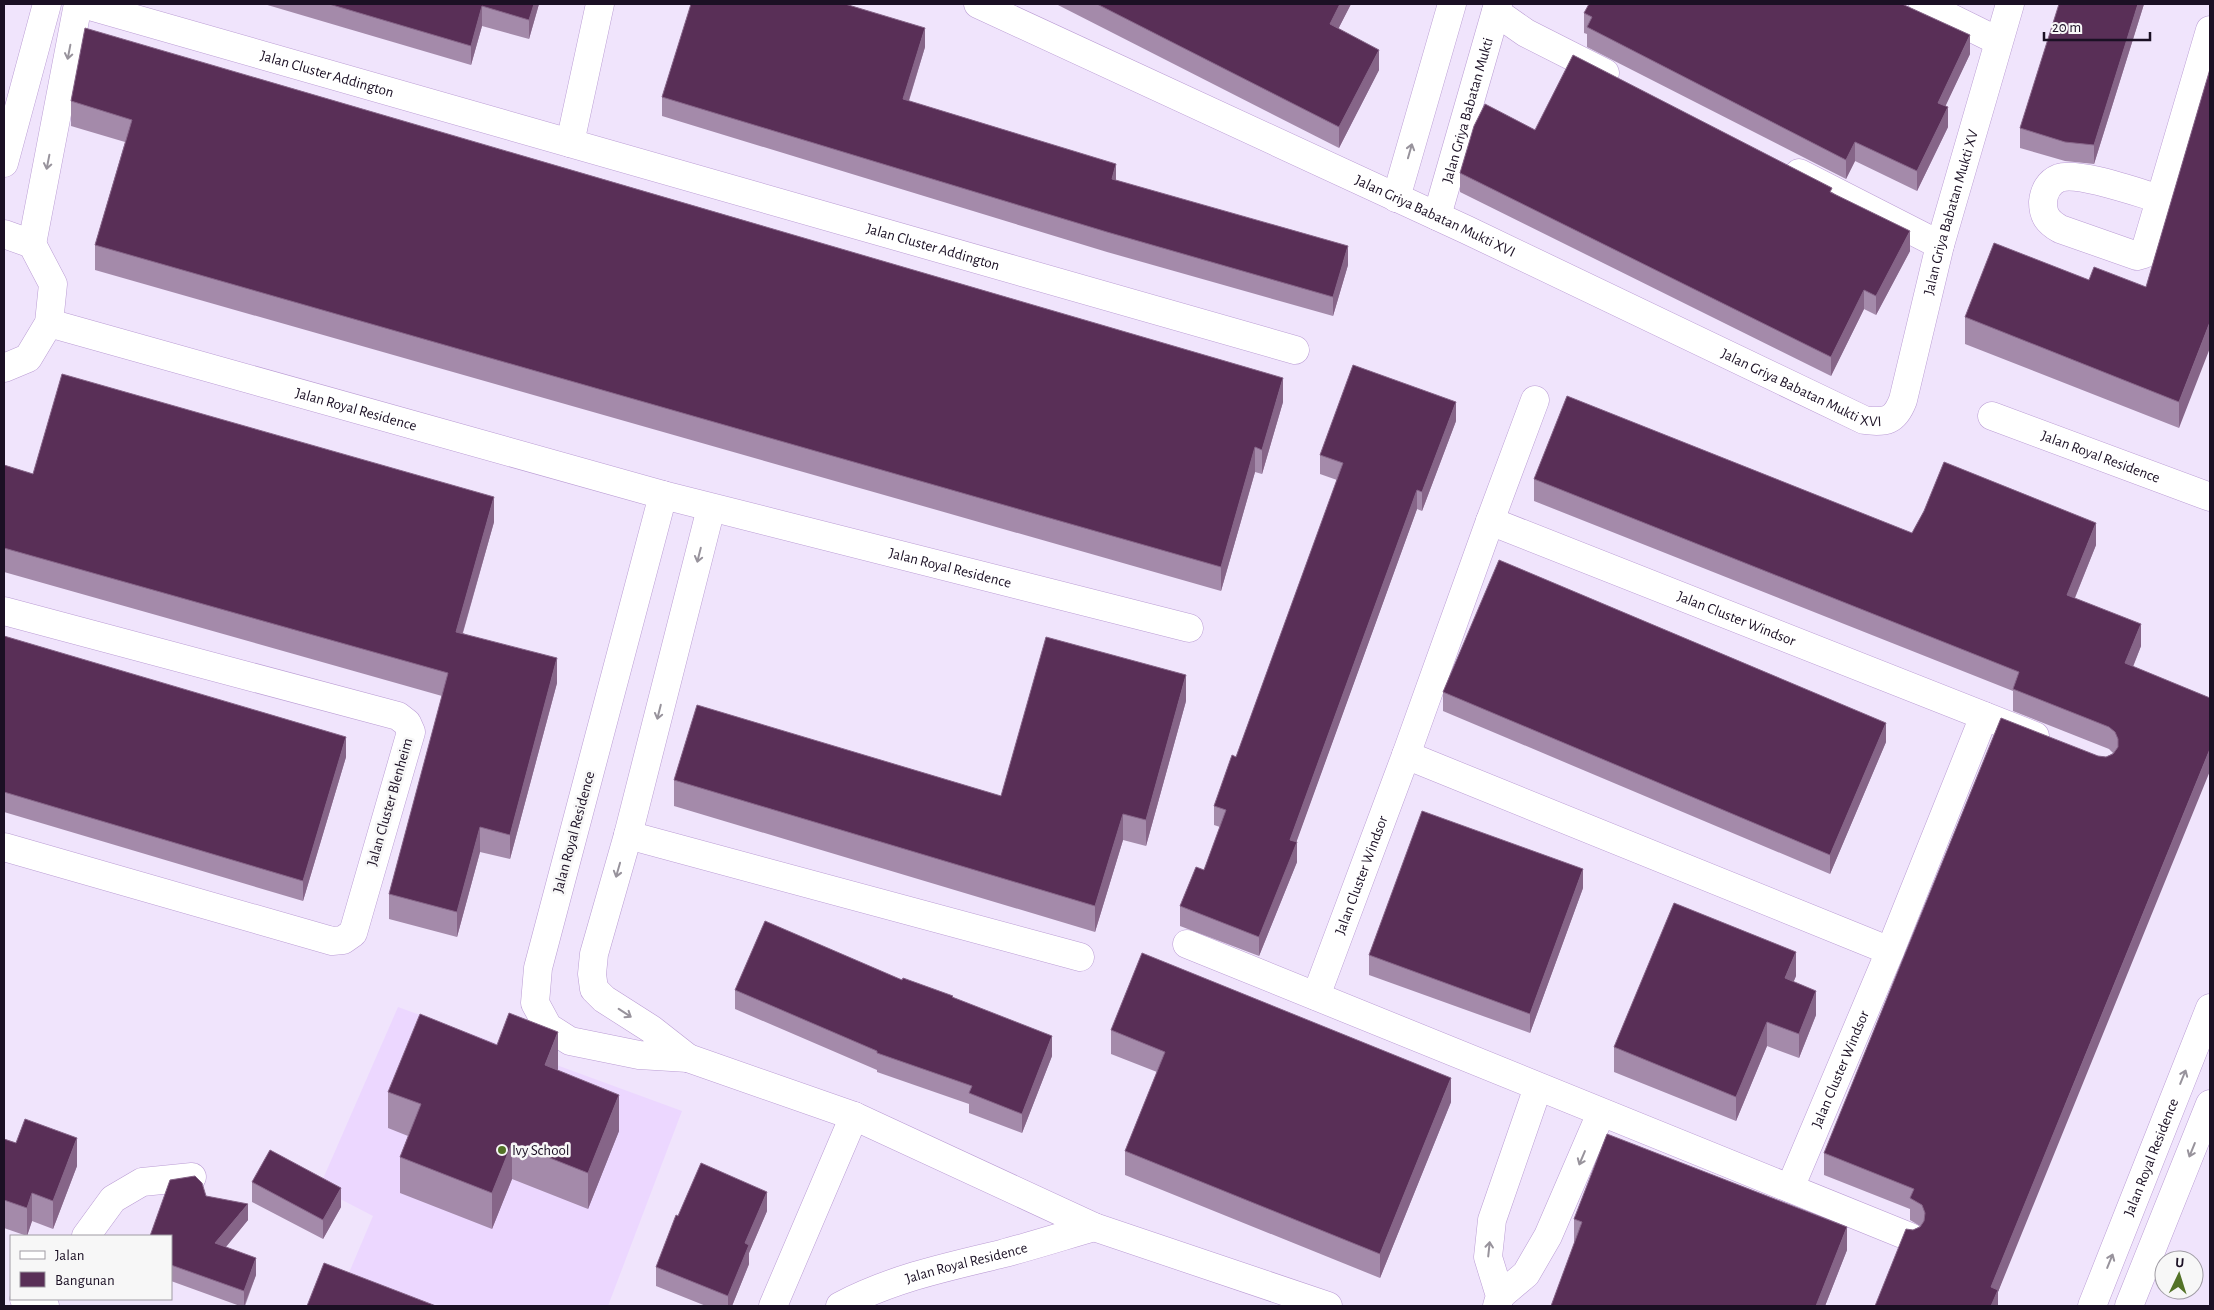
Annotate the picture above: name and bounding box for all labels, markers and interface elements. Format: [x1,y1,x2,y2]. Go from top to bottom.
scale bar [2044,10,2150,42]
text: 20 m [2052,20,2081,35]
street label: Jalan Griya Babatan Mukti [1439,36,1495,185]
one-way arrow [64,43,73,59]
street label: Jalan Cluster Addington [259,48,396,100]
street label: Jalan Griya Babatan Mukti XV [1921,127,1981,296]
one-way arrow [1405,143,1415,159]
one-way arrow [42,154,52,170]
street label: Jalan Griya Babatan Mukti XVI [1353,172,1518,259]
street label: Jalan Cluster Addington [865,221,1001,273]
street label: Jalan Griya Babatan Mukti XVI [1719,345,1882,429]
street label: Jalan Royal Residence [294,385,419,433]
street label: Jalan Royal Residence [2039,428,2162,485]
street label: Jalan Royal Residence [888,545,1013,590]
one-way arrow [694,546,703,562]
street label: Jalan Cluster Windsor [1675,588,1798,648]
one-way arrow [654,704,663,720]
street label: Jalan Cluster Blenheim [365,736,415,868]
street label: Jalan Royal Residence [551,770,597,894]
street label: Jalan Cluster Windsor [1332,813,1390,937]
one-way arrow [613,861,622,877]
one-way arrow [618,1008,632,1018]
street label: Jalan Cluster Windsor [1809,1008,1872,1130]
one-way arrow [2179,1070,2188,1085]
street label: Jalan Royal Residence [2121,1096,2181,1218]
one-way arrow [2187,1142,2196,1157]
place label: Ivy School [512,1143,570,1158]
marker: Ivy School [496,1144,508,1156]
one-way arrow [1576,1150,1586,1165]
legend [10,1235,172,1300]
street label: Jalan Royal Residence [904,1240,1029,1286]
one-way arrow [1484,1241,1494,1257]
text: Jalan [55,1248,85,1263]
north arrow [2154,1250,2204,1300]
one-way arrow [2106,1254,2115,1269]
text: U [2175,1256,2185,1270]
text: Bangunan [55,1273,115,1288]

